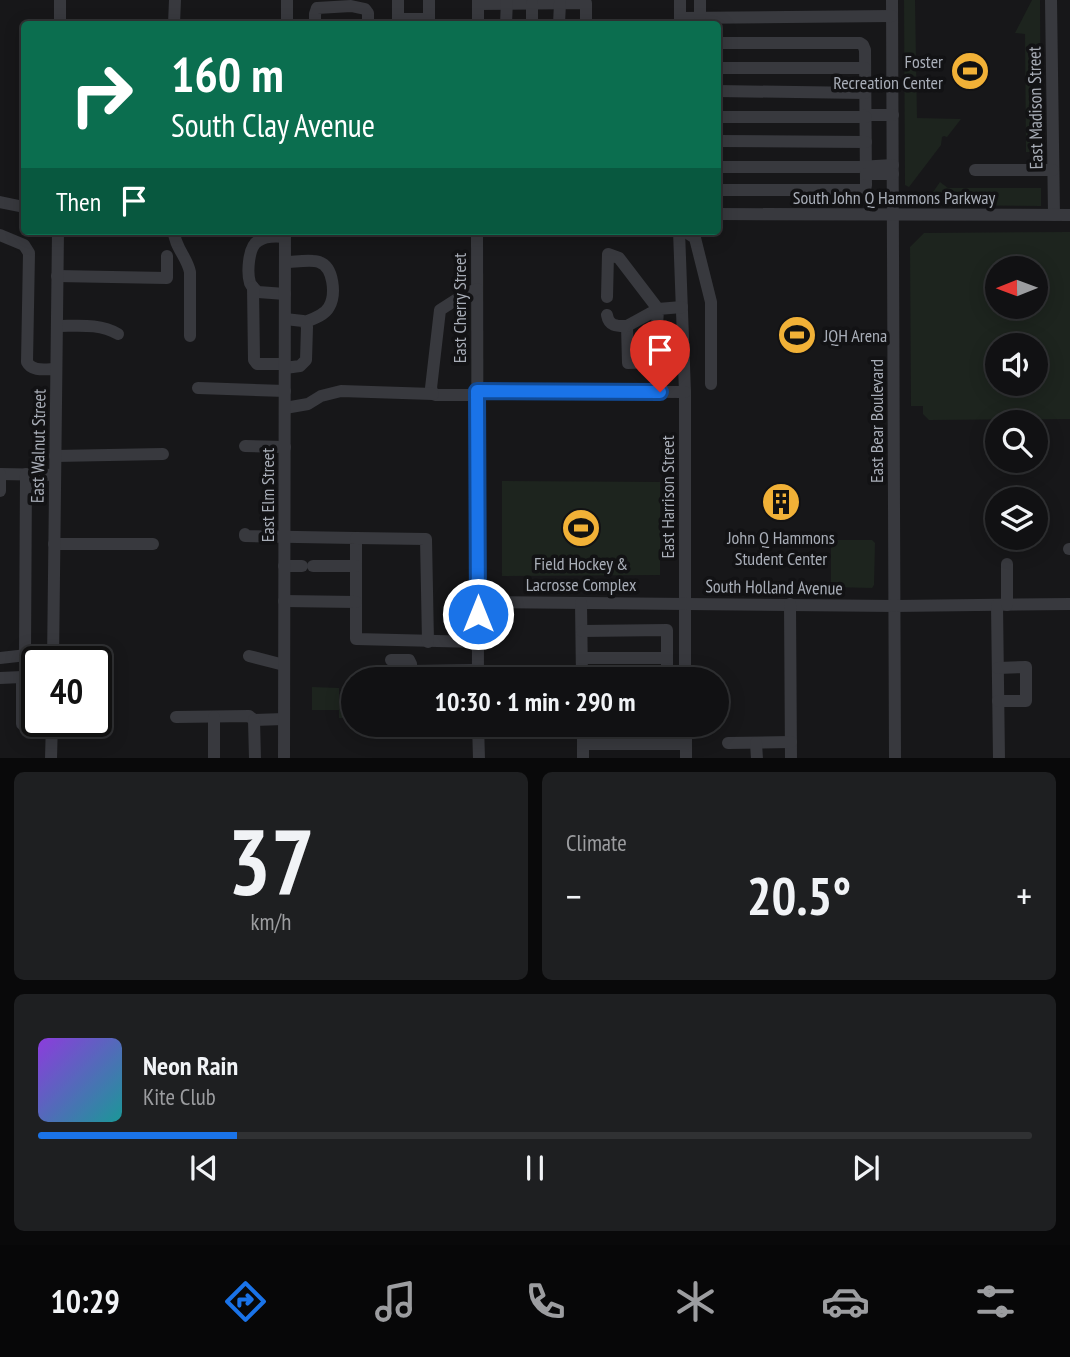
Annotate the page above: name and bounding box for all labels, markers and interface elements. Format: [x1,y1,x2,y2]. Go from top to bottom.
text: 160 m [171,42,284,106]
street label: East Madison Street [1022,46,1048,170]
icon: right [56,49,147,140]
place label: Foster Recreation Center [833,50,943,94]
sports icon: Foster Recreation Center [949,50,991,92]
text: South Clay Avenue [171,104,375,146]
icon: arrive [115,182,153,220]
text: Then [56,185,101,218]
street label: South John Q Hammons Parkway [793,186,996,209]
street label: East Cherry Street [448,253,471,363]
north arrow [985,256,1048,318]
map controls [985,256,1048,550]
sports icon: JQH Arena [776,314,818,356]
pin [630,320,690,392]
place label: JQH Arena [823,324,887,347]
icon: arrive [641,331,679,369]
button: sound [985,333,1048,396]
street label: East Bear Boulevard [865,359,888,483]
street label: East Walnut Street [26,389,50,503]
button: search [985,410,1048,473]
street label: East Harrison Street [656,435,679,559]
street label: East Elm Street [256,448,279,542]
building icon: John Q Hammons Student Center [760,481,802,523]
button: layers [985,487,1048,550]
sports icon: Field Hockey & Lacrosse Complex [560,507,602,549]
place label: John Q Hammons Student Center [726,526,835,570]
place label: Field Hockey & Lacrosse Complex [526,552,637,596]
street label: South Holland Avenue [705,574,843,600]
position arrow [441,577,515,651]
speed limit sign: 40 [21,646,112,737]
text: 10:30 · 1 min · 290 m [435,685,635,718]
text: 37 [228,802,315,920]
text: Climate [566,828,627,857]
text: 20.5° [747,862,851,929]
text: − [566,871,582,920]
text: + [1016,871,1032,920]
text: km/h [251,907,291,936]
text: Neon Rain [143,1049,238,1082]
text: Kite Club [143,1082,216,1111]
icon: previous [185,1149,223,1187]
icon: pause [516,1149,554,1187]
icon: next [847,1149,885,1187]
icon: directions [221,1277,270,1326]
icon: music [371,1277,420,1326]
icon: phone [521,1277,570,1326]
icon: climate [671,1277,720,1326]
icon: car [821,1277,870,1326]
icon: filters [971,1277,1020,1326]
text: 10:29 [50,1280,120,1322]

